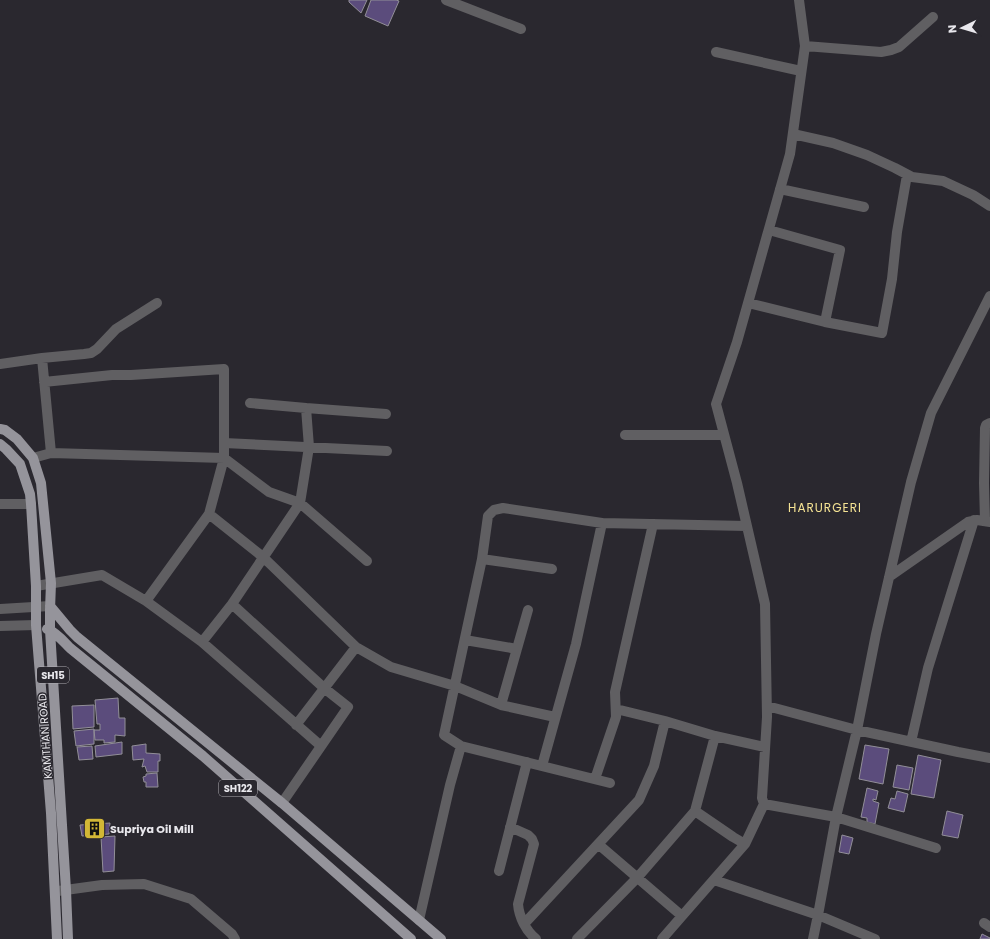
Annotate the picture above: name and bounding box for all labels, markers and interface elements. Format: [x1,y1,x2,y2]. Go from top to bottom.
north arrow [942,8,982,48]
text: N [944,24,960,34]
district label: HARURGERI [788,499,862,516]
road number: SH15 [37,667,69,683]
street label: KAMTHAN ROAD [34,693,56,779]
road number: SH122 [219,780,257,796]
building icon: Supriya Oil Mill [82,816,108,842]
place label: Supriya Oil Mill [110,821,194,837]

